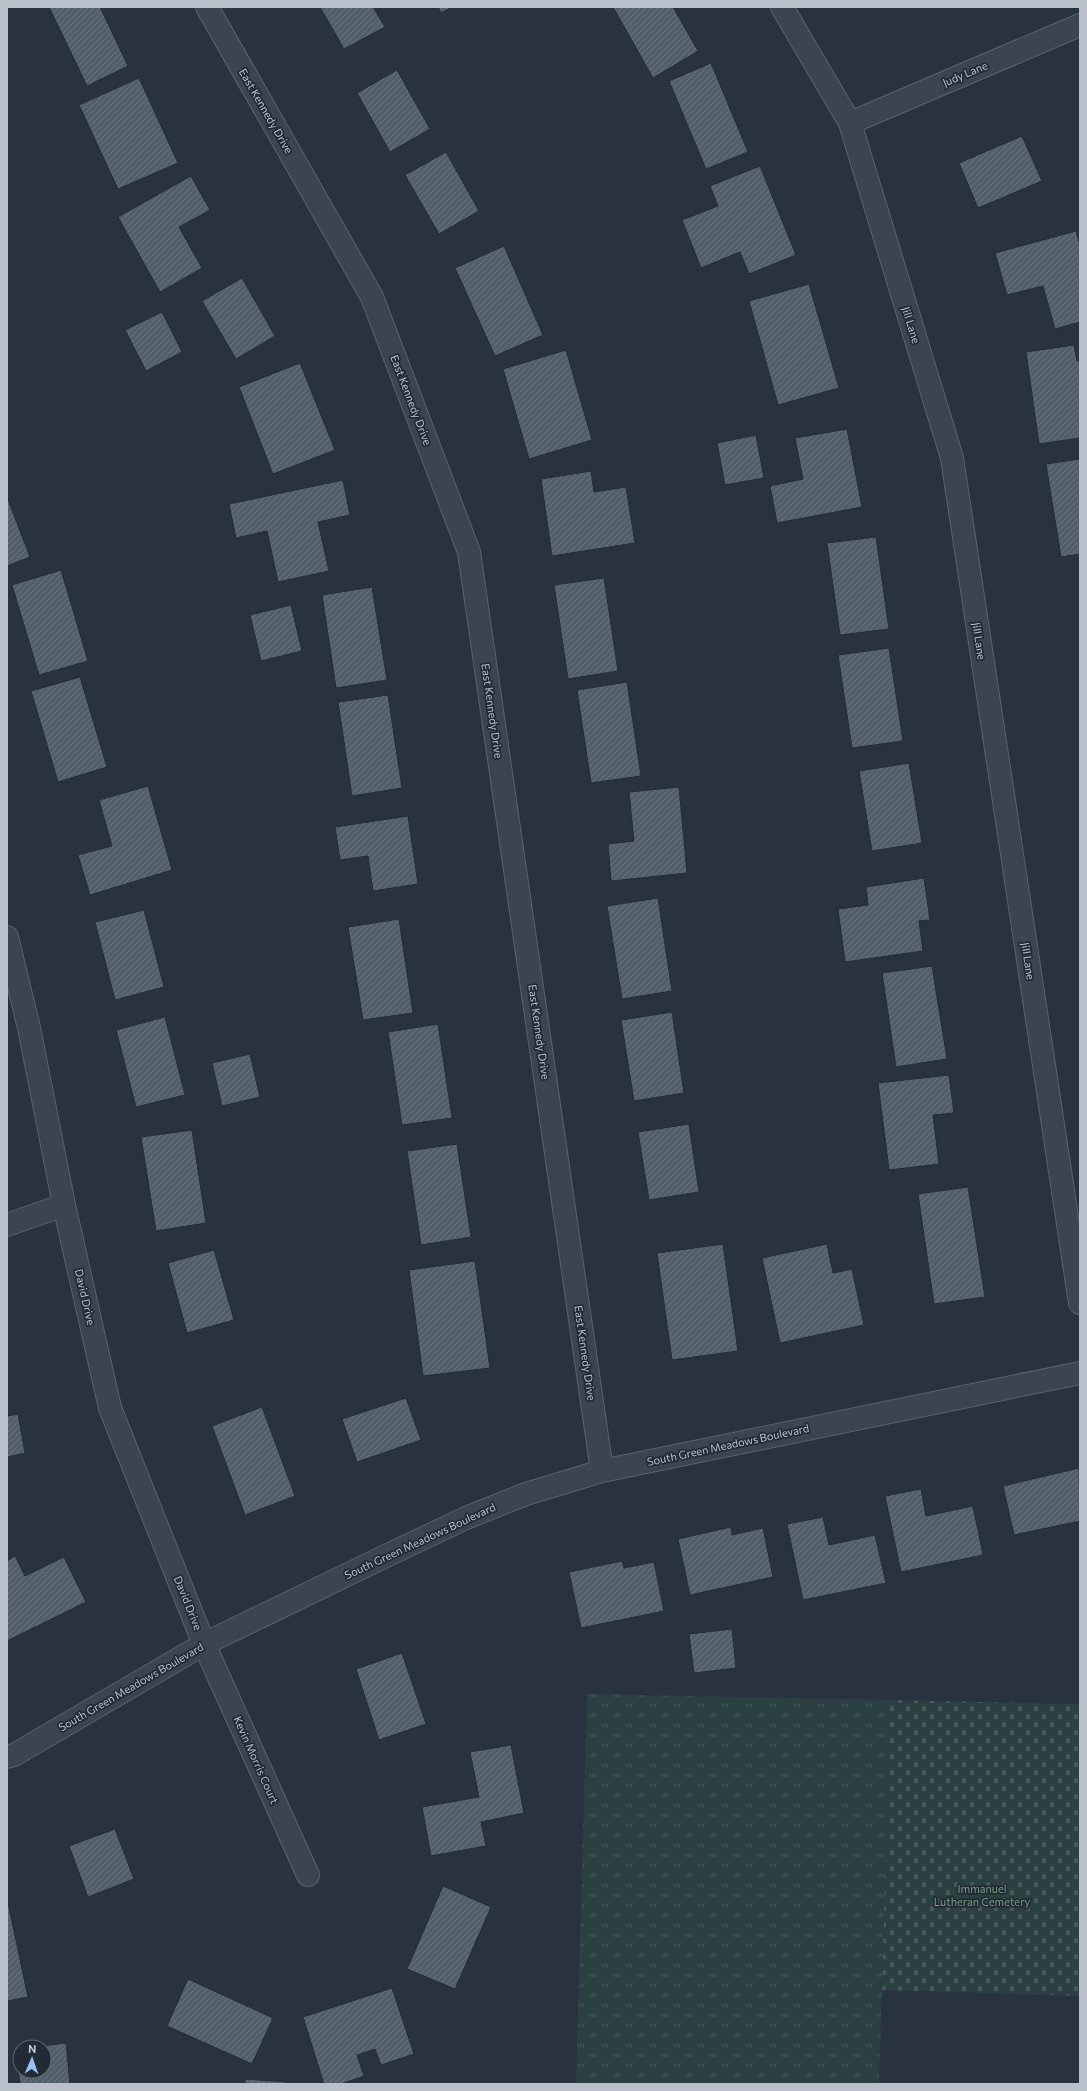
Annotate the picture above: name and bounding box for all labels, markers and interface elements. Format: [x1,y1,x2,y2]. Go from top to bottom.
street label: Judy Lane [940,58,990,90]
street label: East Kennedy Drive [237,66,296,156]
street label: Jill Lane [899,305,923,345]
street label: East Kennedy Drive [388,353,435,447]
street label: Jill Lane [969,621,989,661]
street label: East Kennedy Drive [479,663,506,759]
street label: Jill Lane [1018,941,1038,981]
street label: East Kennedy Drive [526,984,553,1080]
street label: David Drive [73,1268,98,1326]
street label: East Kennedy Drive [572,1305,599,1401]
street label: South Green Meadows Boulevard [646,1421,810,1468]
street label: South Green Meadows Boulevard [342,1500,497,1581]
street label: David Drive [172,1574,205,1632]
street label: South Green Meadows Boulevard [56,1640,206,1733]
street label: Kevin Morris Court [231,1714,282,1806]
park label: Immanuel Lutheran Cemetery [934,1882,1031,1908]
north arrow [12,2039,52,2079]
text: N [28,2042,37,2055]

